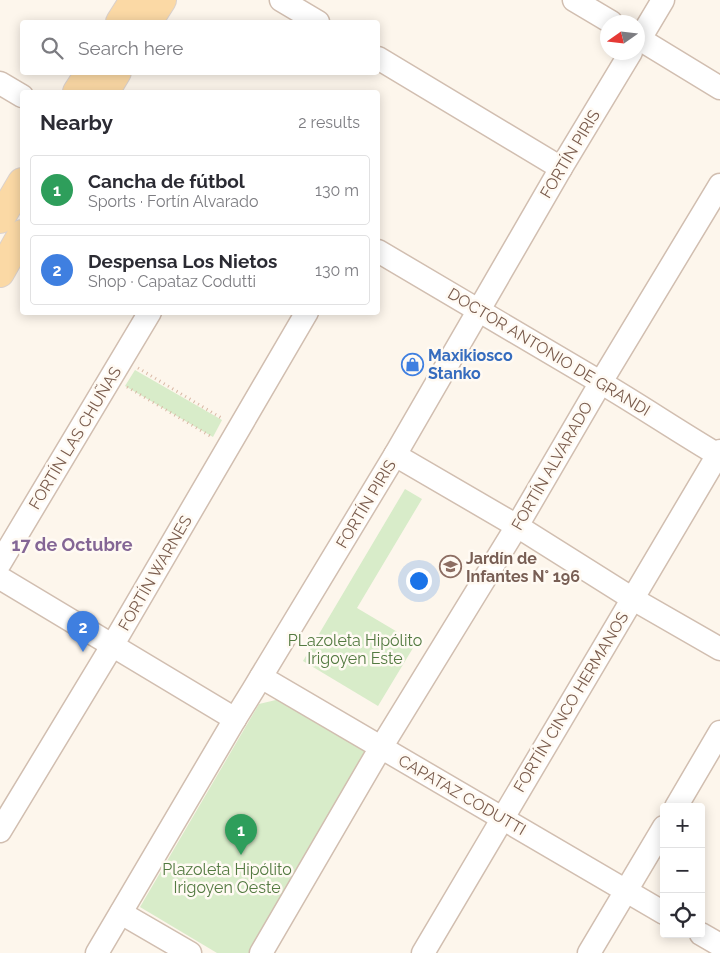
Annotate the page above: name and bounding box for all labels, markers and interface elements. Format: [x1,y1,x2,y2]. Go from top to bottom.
north arrow [600,15,645,60]
search box [20,20,380,75]
icon: search [38,34,66,62]
text: Search here [78,37,184,59]
street label: FORTÍN PIRIS [535,106,604,202]
text: Nearby [40,110,113,135]
text: 2 results [298,113,360,132]
text: Cancha de fútbol [88,170,245,192]
text: 1 [53,181,61,200]
text: 130 m [315,181,359,200]
text: Sports · Fortín Alvarado [88,192,259,211]
text: Despensa Los Nietos [88,250,277,272]
text: 2 [52,261,62,280]
text: 130 m [315,261,359,280]
text: Shop · Capataz Codutti [88,272,256,291]
street label: DOCTOR ANTONIO DE GRANDI [444,284,654,420]
place label: Maxikiosco Stanko [428,346,513,383]
shop icon: Maxikiosco Stanko [400,352,424,376]
street label: FORTÍN LAS CHUÑAS [24,362,125,513]
street label: FORTÍN ALVARADO [507,398,597,534]
street label: FORTÍN PIRIS [331,456,400,552]
street label: FORTÍN WARNES [113,511,196,634]
district label: 17 de Octubre [12,534,133,555]
place label: Jardín de Infantes N° 196 [466,549,580,586]
school or university icon: Jardín de Infantes N° 196 [438,555,462,579]
your location [406,568,432,594]
street label: FORTÍN CINCO HERMANOS [509,608,633,796]
pin: 2 [67,611,99,652]
park label: PLazoleta Hipólito Irigoyen Este [288,631,422,668]
street label: CAPATAZ CODUTTI [395,751,529,839]
map controls [660,803,705,938]
button: + [660,803,705,848]
pin: 1 [225,814,257,855]
button: − [660,848,705,893]
park label: Plazoleta Hipólito Irigoyen Oeste [162,860,292,897]
button: locate [660,893,705,938]

